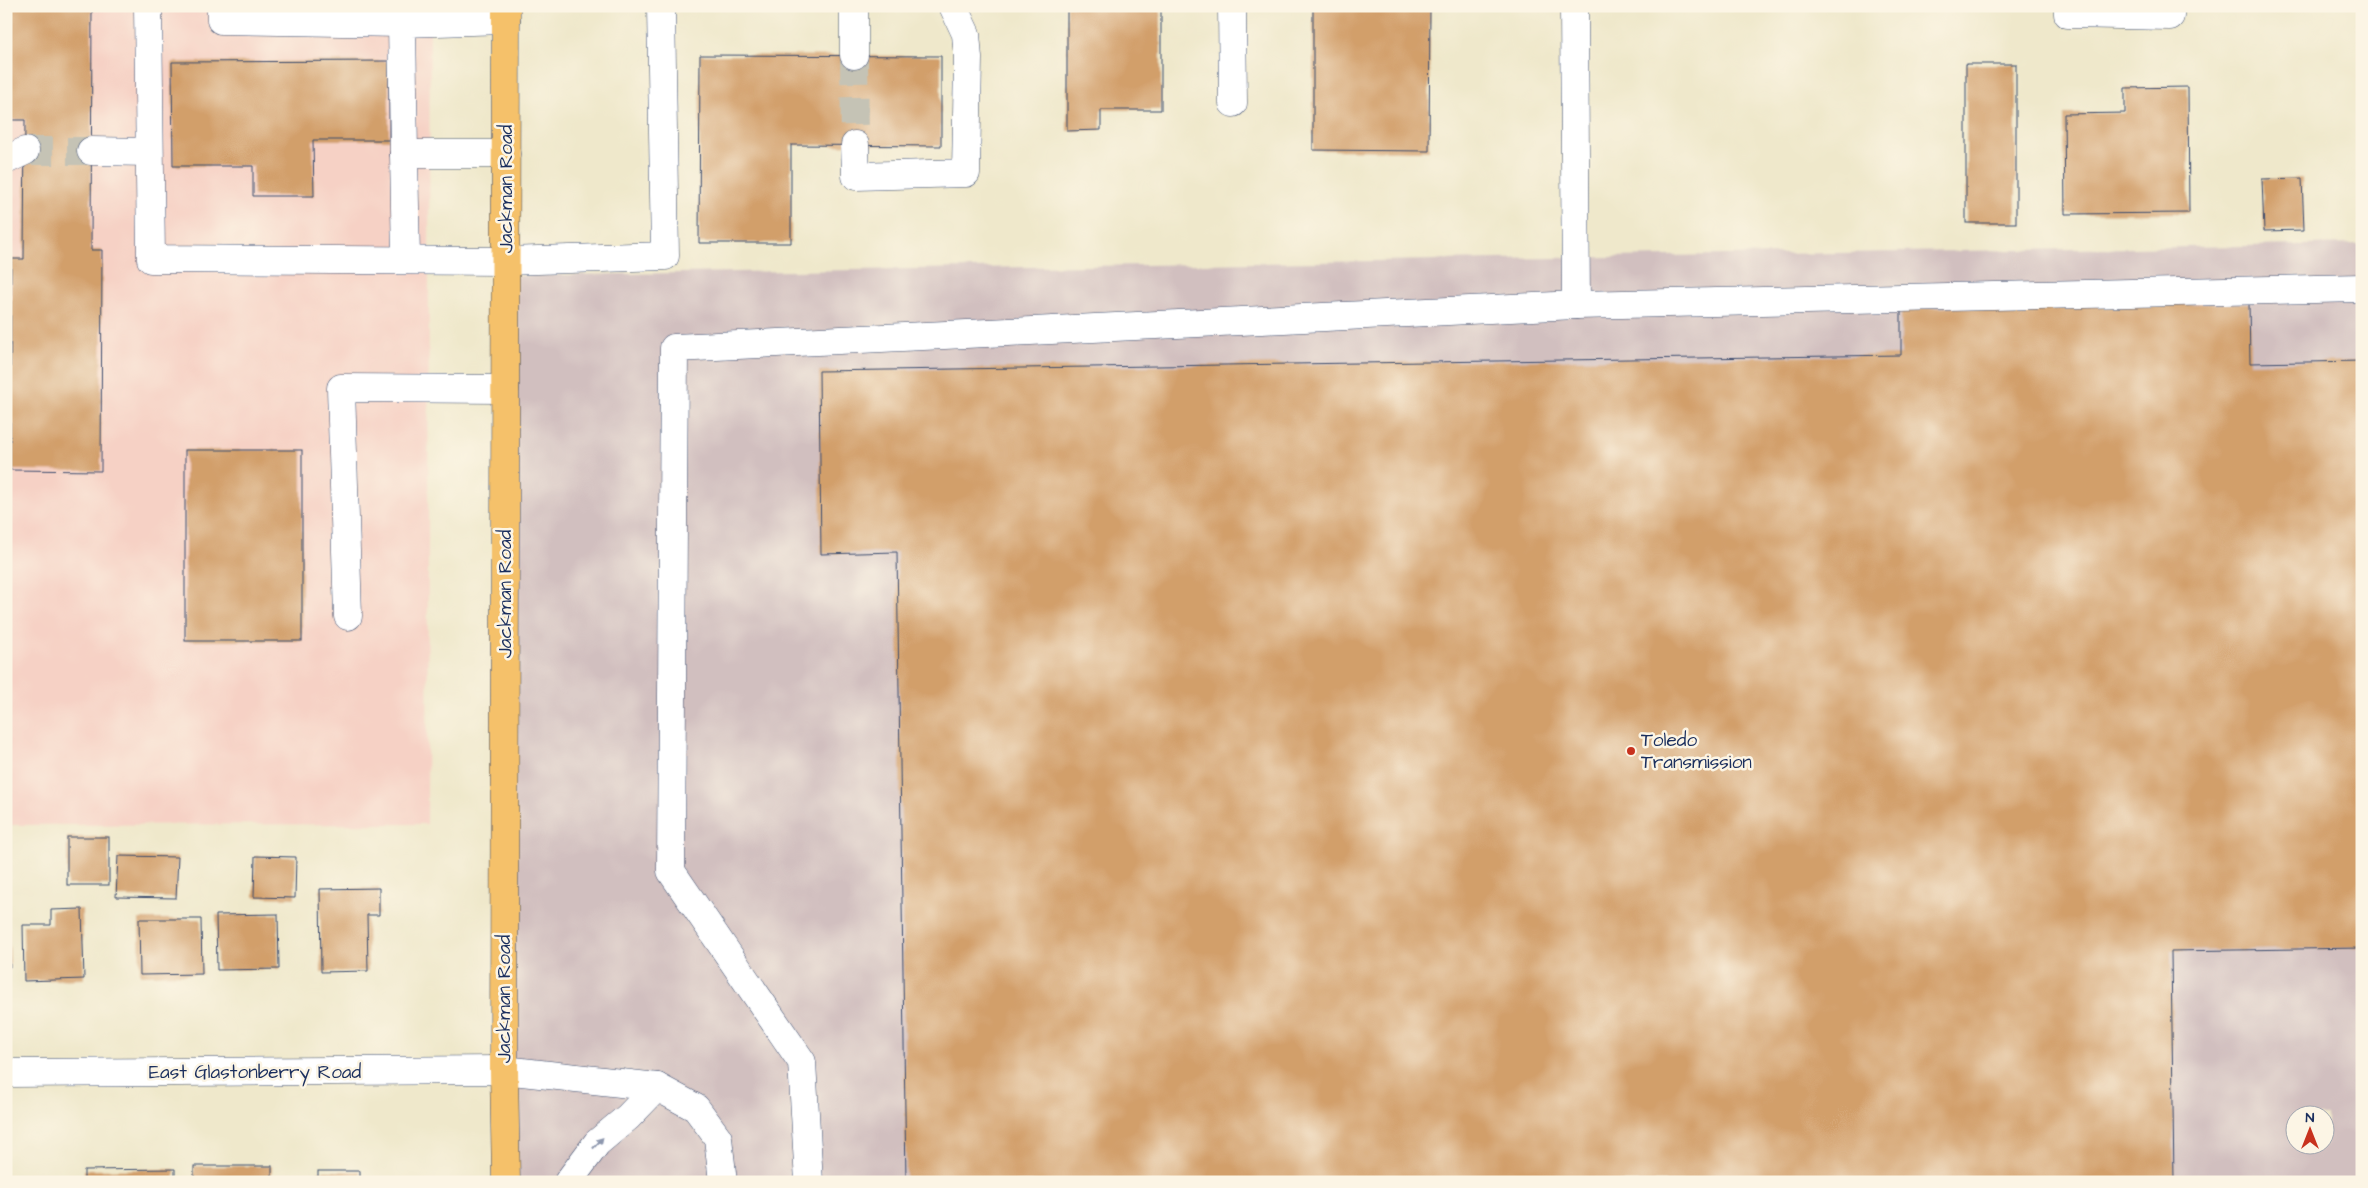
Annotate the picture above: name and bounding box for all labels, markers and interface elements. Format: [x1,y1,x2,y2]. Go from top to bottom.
street label: Jackman Road [493,124,520,253]
street label: Jackman Road [492,529,519,658]
place label: Toledo Transmission [1641,727,1752,776]
marker: Toledo Transmission [1625,745,1637,757]
street label: Jackman Road [491,934,518,1063]
street label: East Glastonberry Road [149,1059,362,1087]
north arrow [2286,1106,2336,1156]
text: N [2306,1108,2315,1128]
one-way arrow [592,1138,604,1150]

